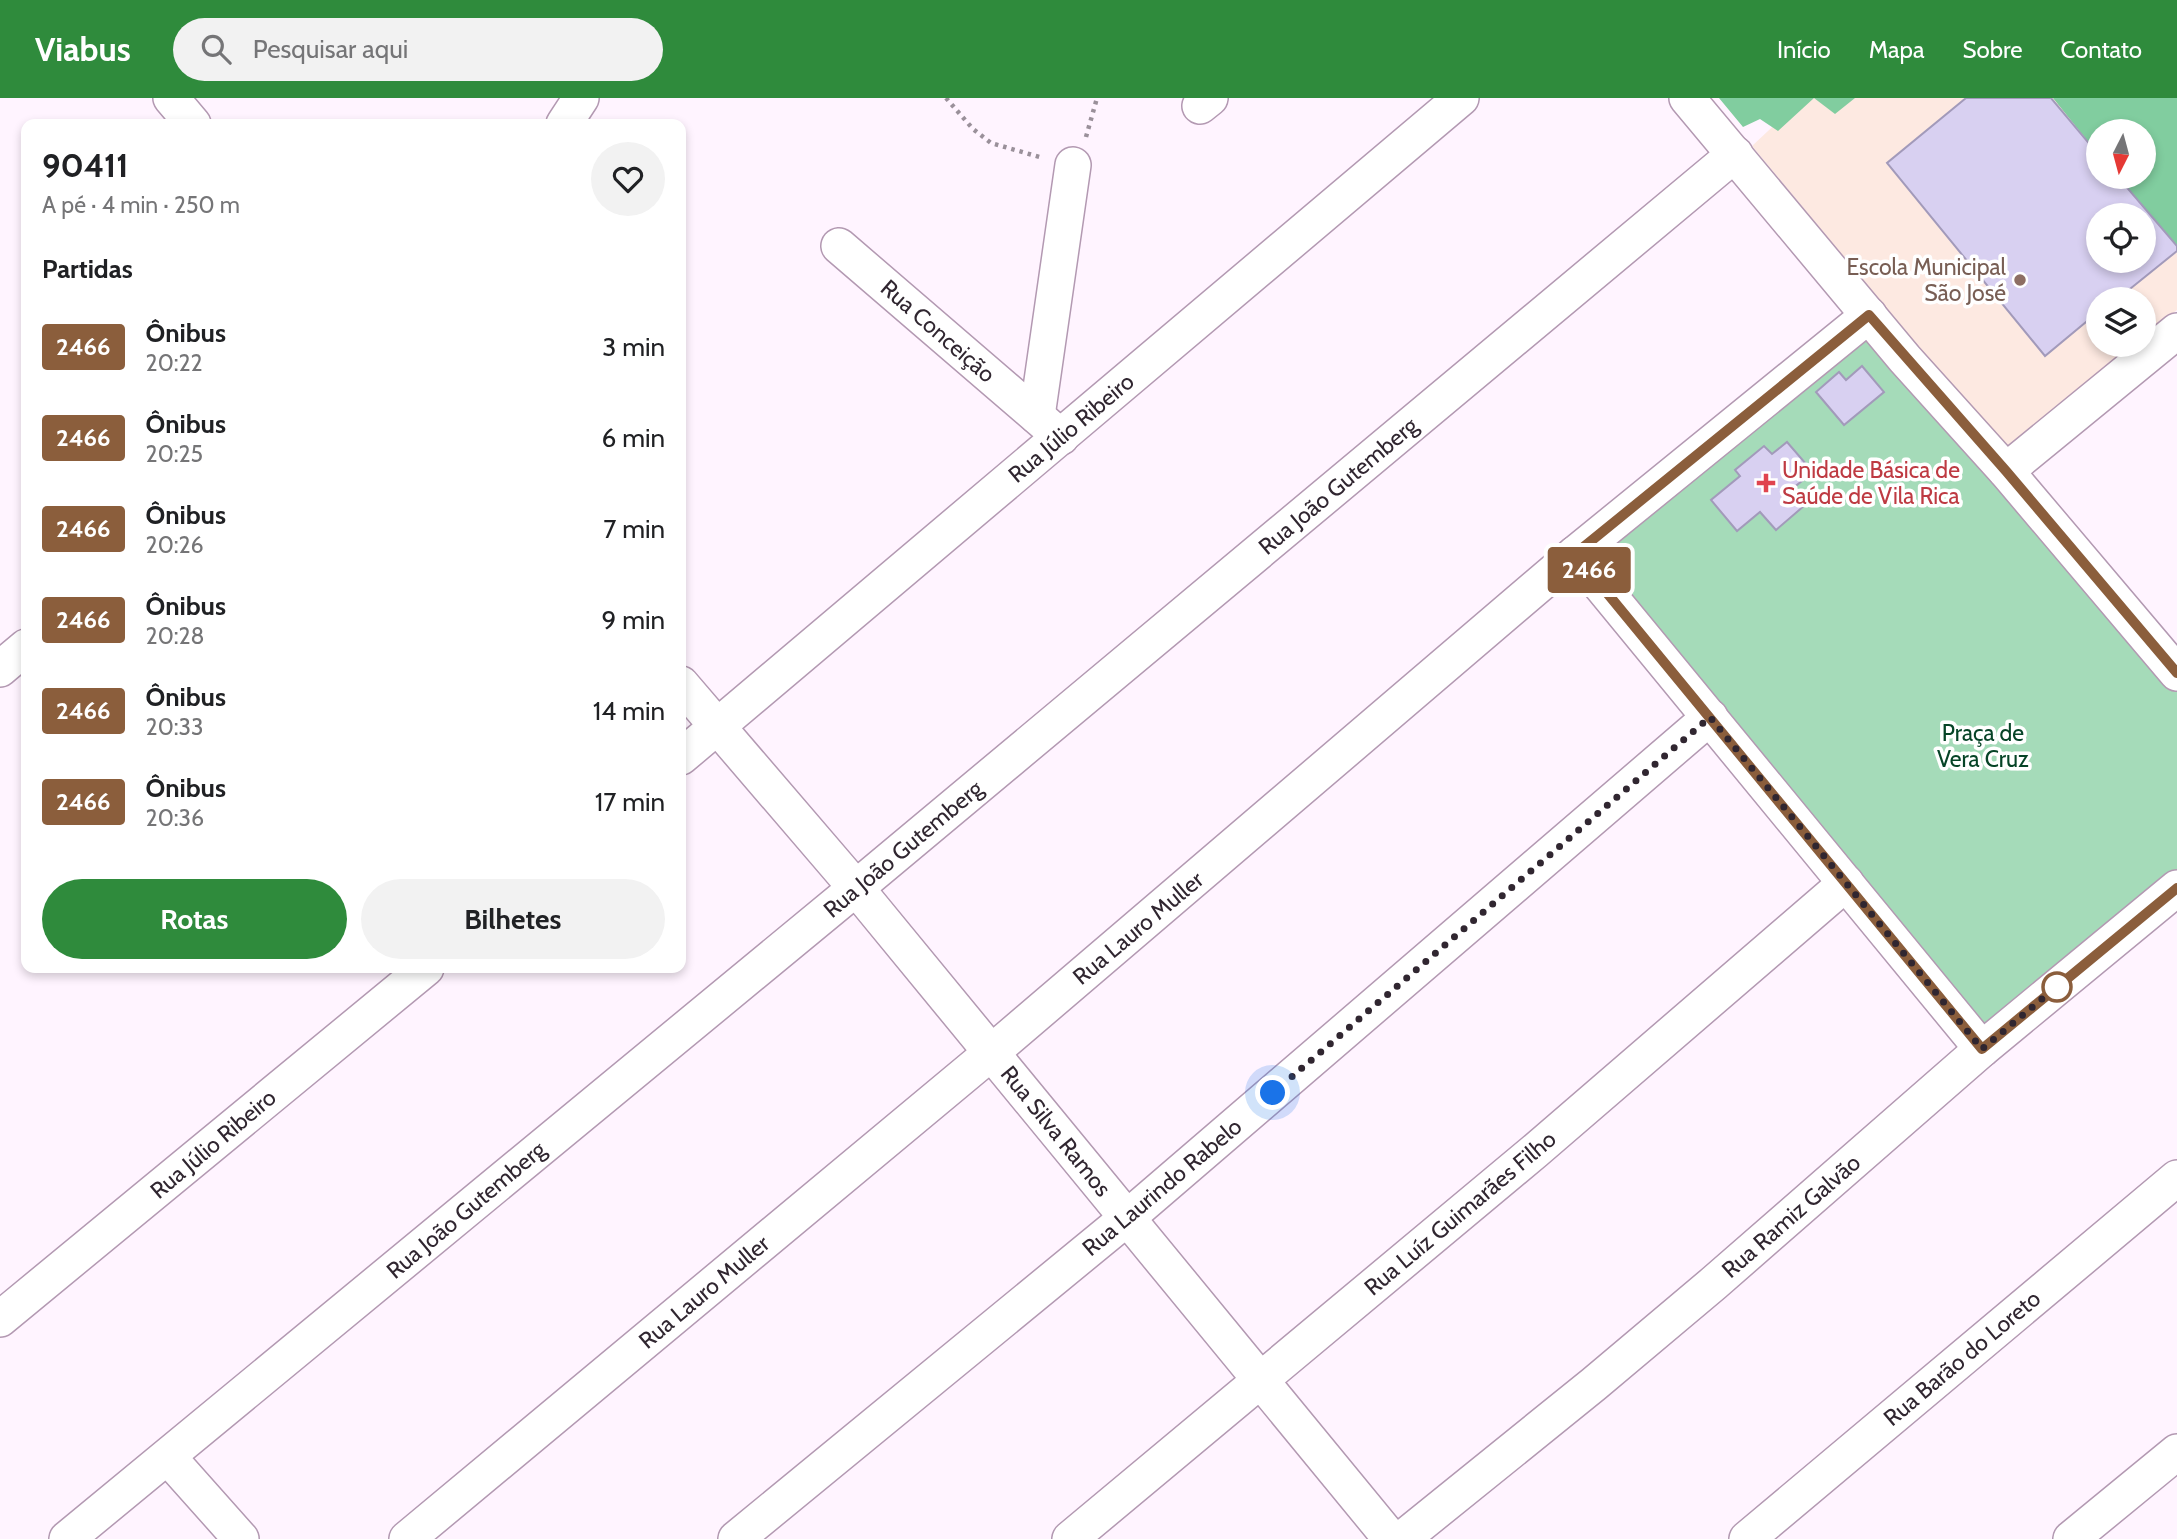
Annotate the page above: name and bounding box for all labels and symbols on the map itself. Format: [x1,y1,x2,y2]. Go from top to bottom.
north arrow [2086,119,2156,189]
place label: Escola Municipal São José [1846,253,2007,307]
marker: Escola Municipal São José [2012,272,2028,288]
street label: Rua Conceição [875,274,1001,388]
street label: Rua Júlio Ribeiro [1003,367,1139,489]
street label: Rua João Gutemberg [1253,411,1424,561]
place label: Unidade Básica de Saúde de Vila Rica [1782,456,1960,510]
marker: Unidade Básica de Saúde de Vila Rica [1756,473,1776,493]
line badge: 2466 [1540,547,1638,593]
park label: Praça de Vera Cruz [1937,719,2029,773]
street label: Rua João Gutemberg [818,774,989,924]
street label: Rua Lauro Muller [1067,865,1209,991]
unlabelled marker [2042,972,2072,1002]
street label: Rua Silva Ramos [995,1060,1117,1202]
your location [1255,1075,1290,1110]
street label: Rua Júlio Ribeiro [145,1083,281,1205]
street label: Rua Laurindo Rabelo [1077,1112,1247,1262]
street label: Rua Luíz Guimarães Filho [1359,1125,1561,1301]
street label: Rua João Gutemberg [381,1135,552,1285]
street label: Rua Ramiz Galvão [1716,1148,1866,1284]
street label: Rua Lauro Muller [633,1229,775,1355]
street label: Rua Barão do Loreto [1878,1284,2046,1432]

